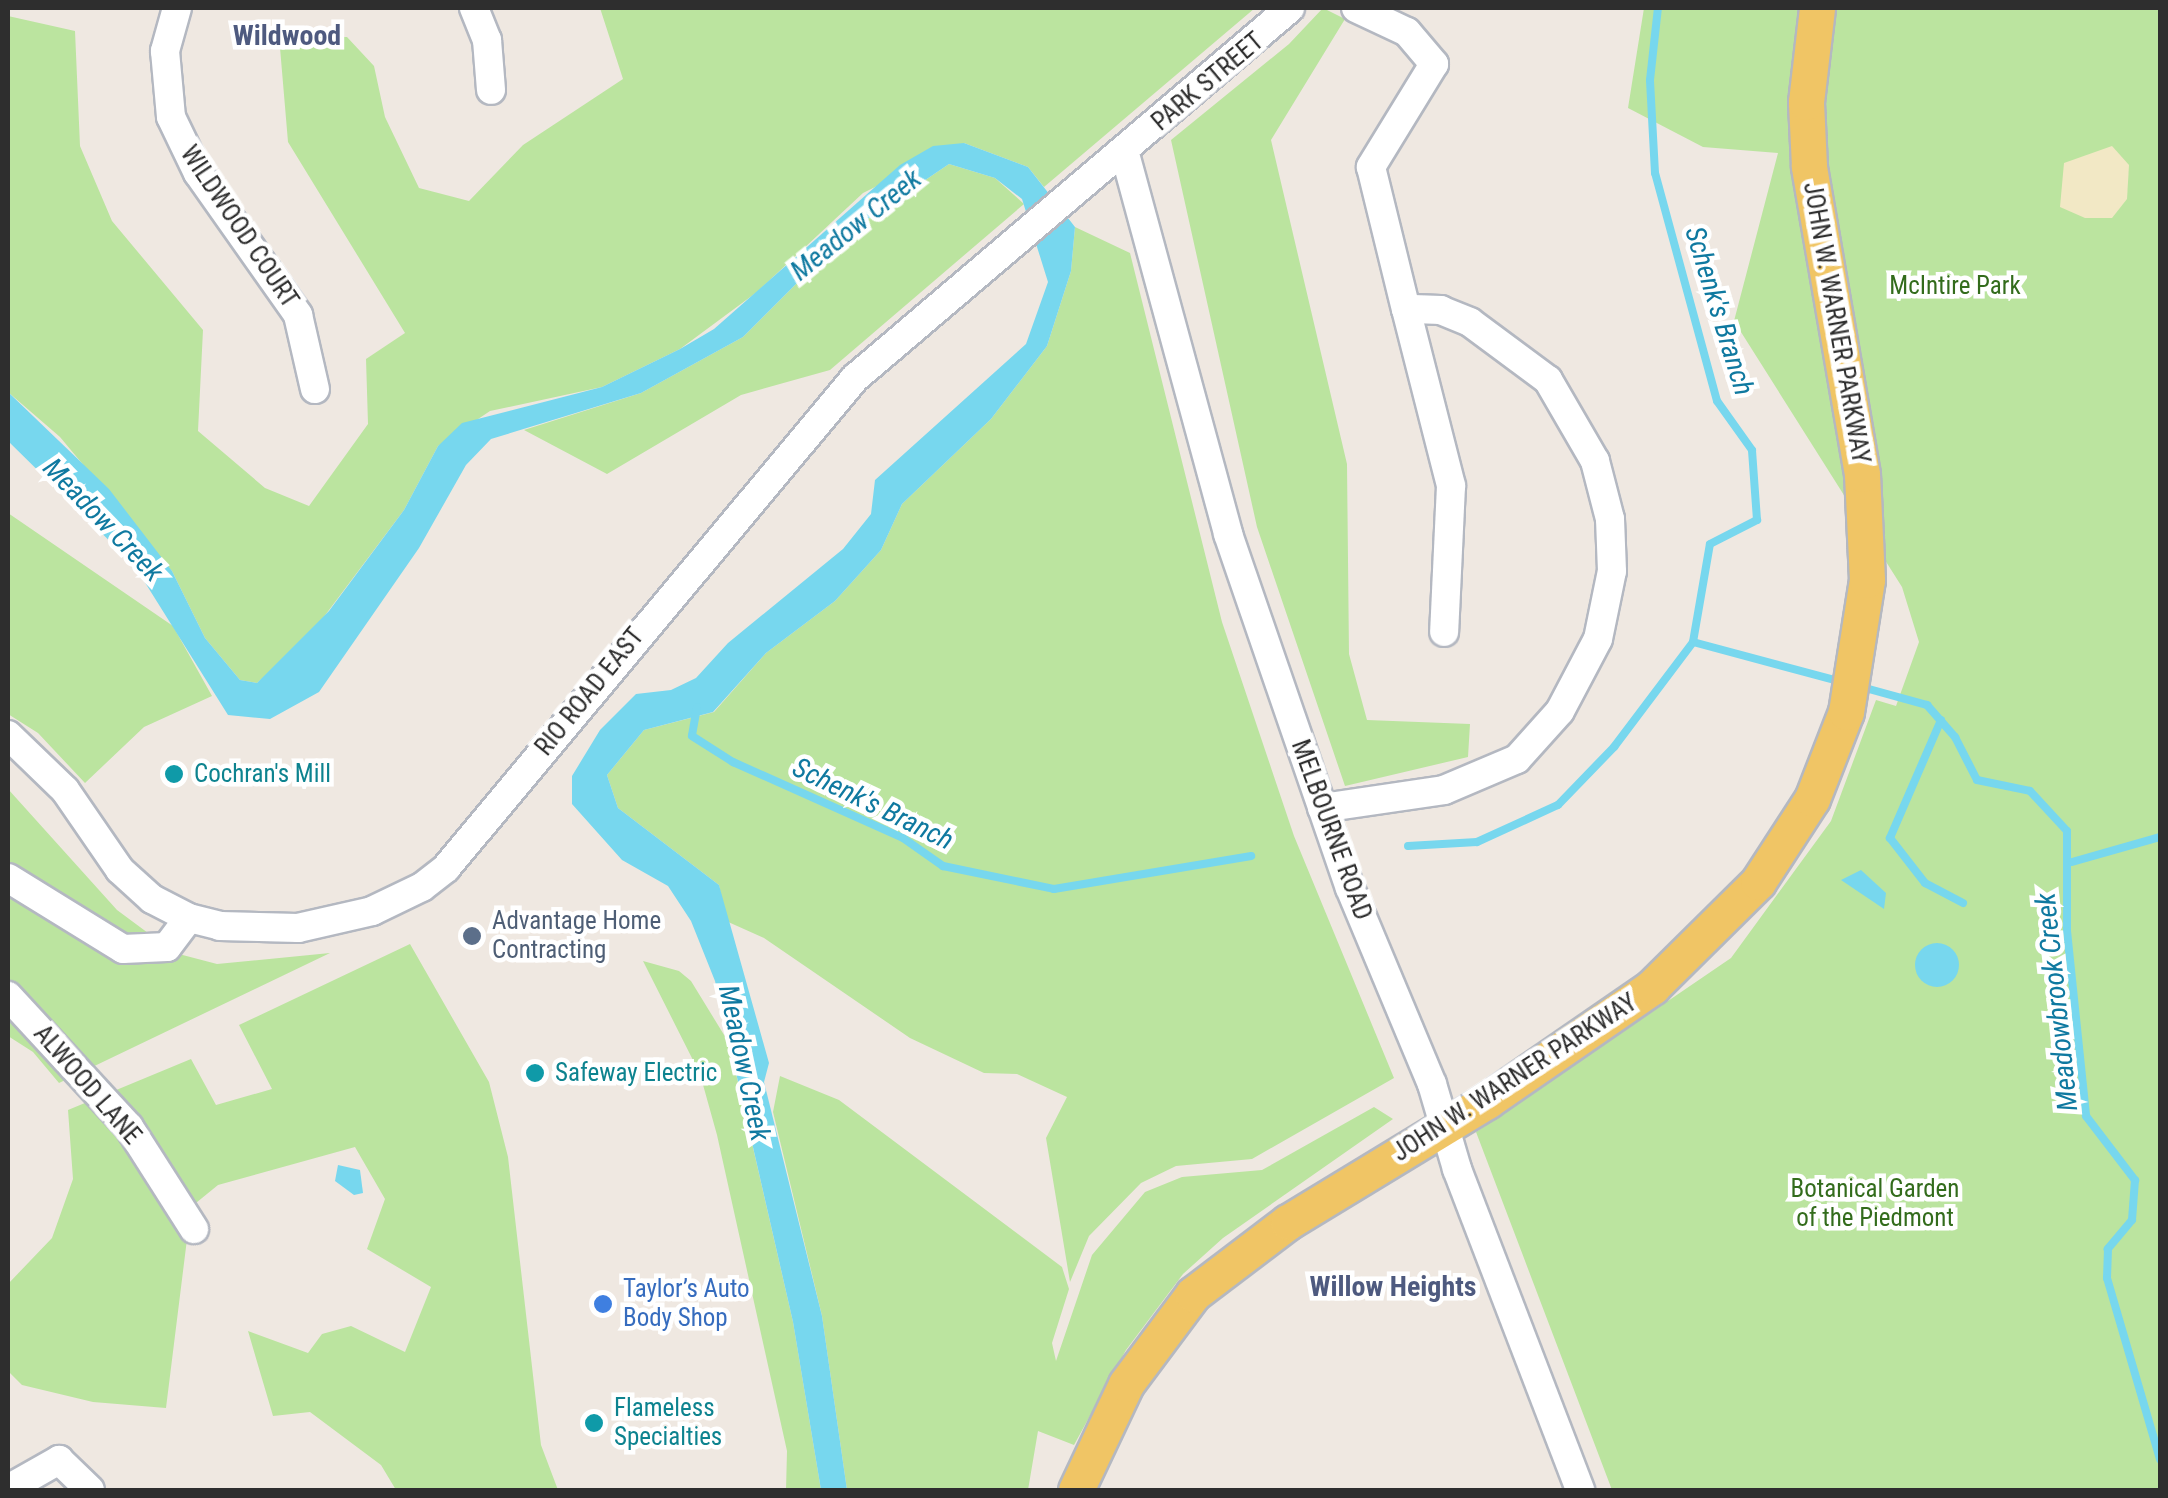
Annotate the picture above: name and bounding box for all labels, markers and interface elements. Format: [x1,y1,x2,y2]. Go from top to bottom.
district label: Wildwood [233,19,341,53]
street label: PARK STREET [1146,27,1270,137]
street label: WILDWOOD COURT [174,140,304,314]
water label: Meadow Creek [784,162,928,288]
street label: JOHN W. WARNER PARKWAY [1796,180,1876,466]
water label: Schenk's Branch [1677,223,1761,399]
park label: McIntire Park [1889,271,2021,301]
water label: Meadow Creek [36,451,170,589]
street label: RIO ROAD EAST [529,622,651,762]
street label: MELBOURNE ROAD [1284,736,1378,924]
water label: Schenk's Branch [787,751,959,857]
place label: Cochran's Mill [194,759,331,789]
marker: Cochran's Mill [163,763,185,785]
water label: Meadowbrook Creek [2029,891,2085,1113]
place label: Advantage Home Contracting [492,907,661,966]
marker: Advantage Home Contracting [461,925,483,947]
water label: Meadow Creek [711,982,777,1144]
street label: JOHN W. WARNER PARKWAY [1387,988,1643,1168]
street label: ALWOOD LANE [27,1019,147,1151]
place label: Safeway Electric [555,1058,717,1088]
marker: Safeway Electric [524,1062,546,1084]
park label: Botanical Garden of the Piedmont [1791,1175,1959,1234]
district label: Willow Heights [1309,1270,1477,1304]
place label: Taylor’s Auto Body Shop [623,1275,750,1334]
marker: Taylor’s Auto Body Shop [592,1293,614,1315]
place label: Flameless Specialties [614,1394,722,1453]
marker: Flameless Specialties [583,1412,605,1434]

